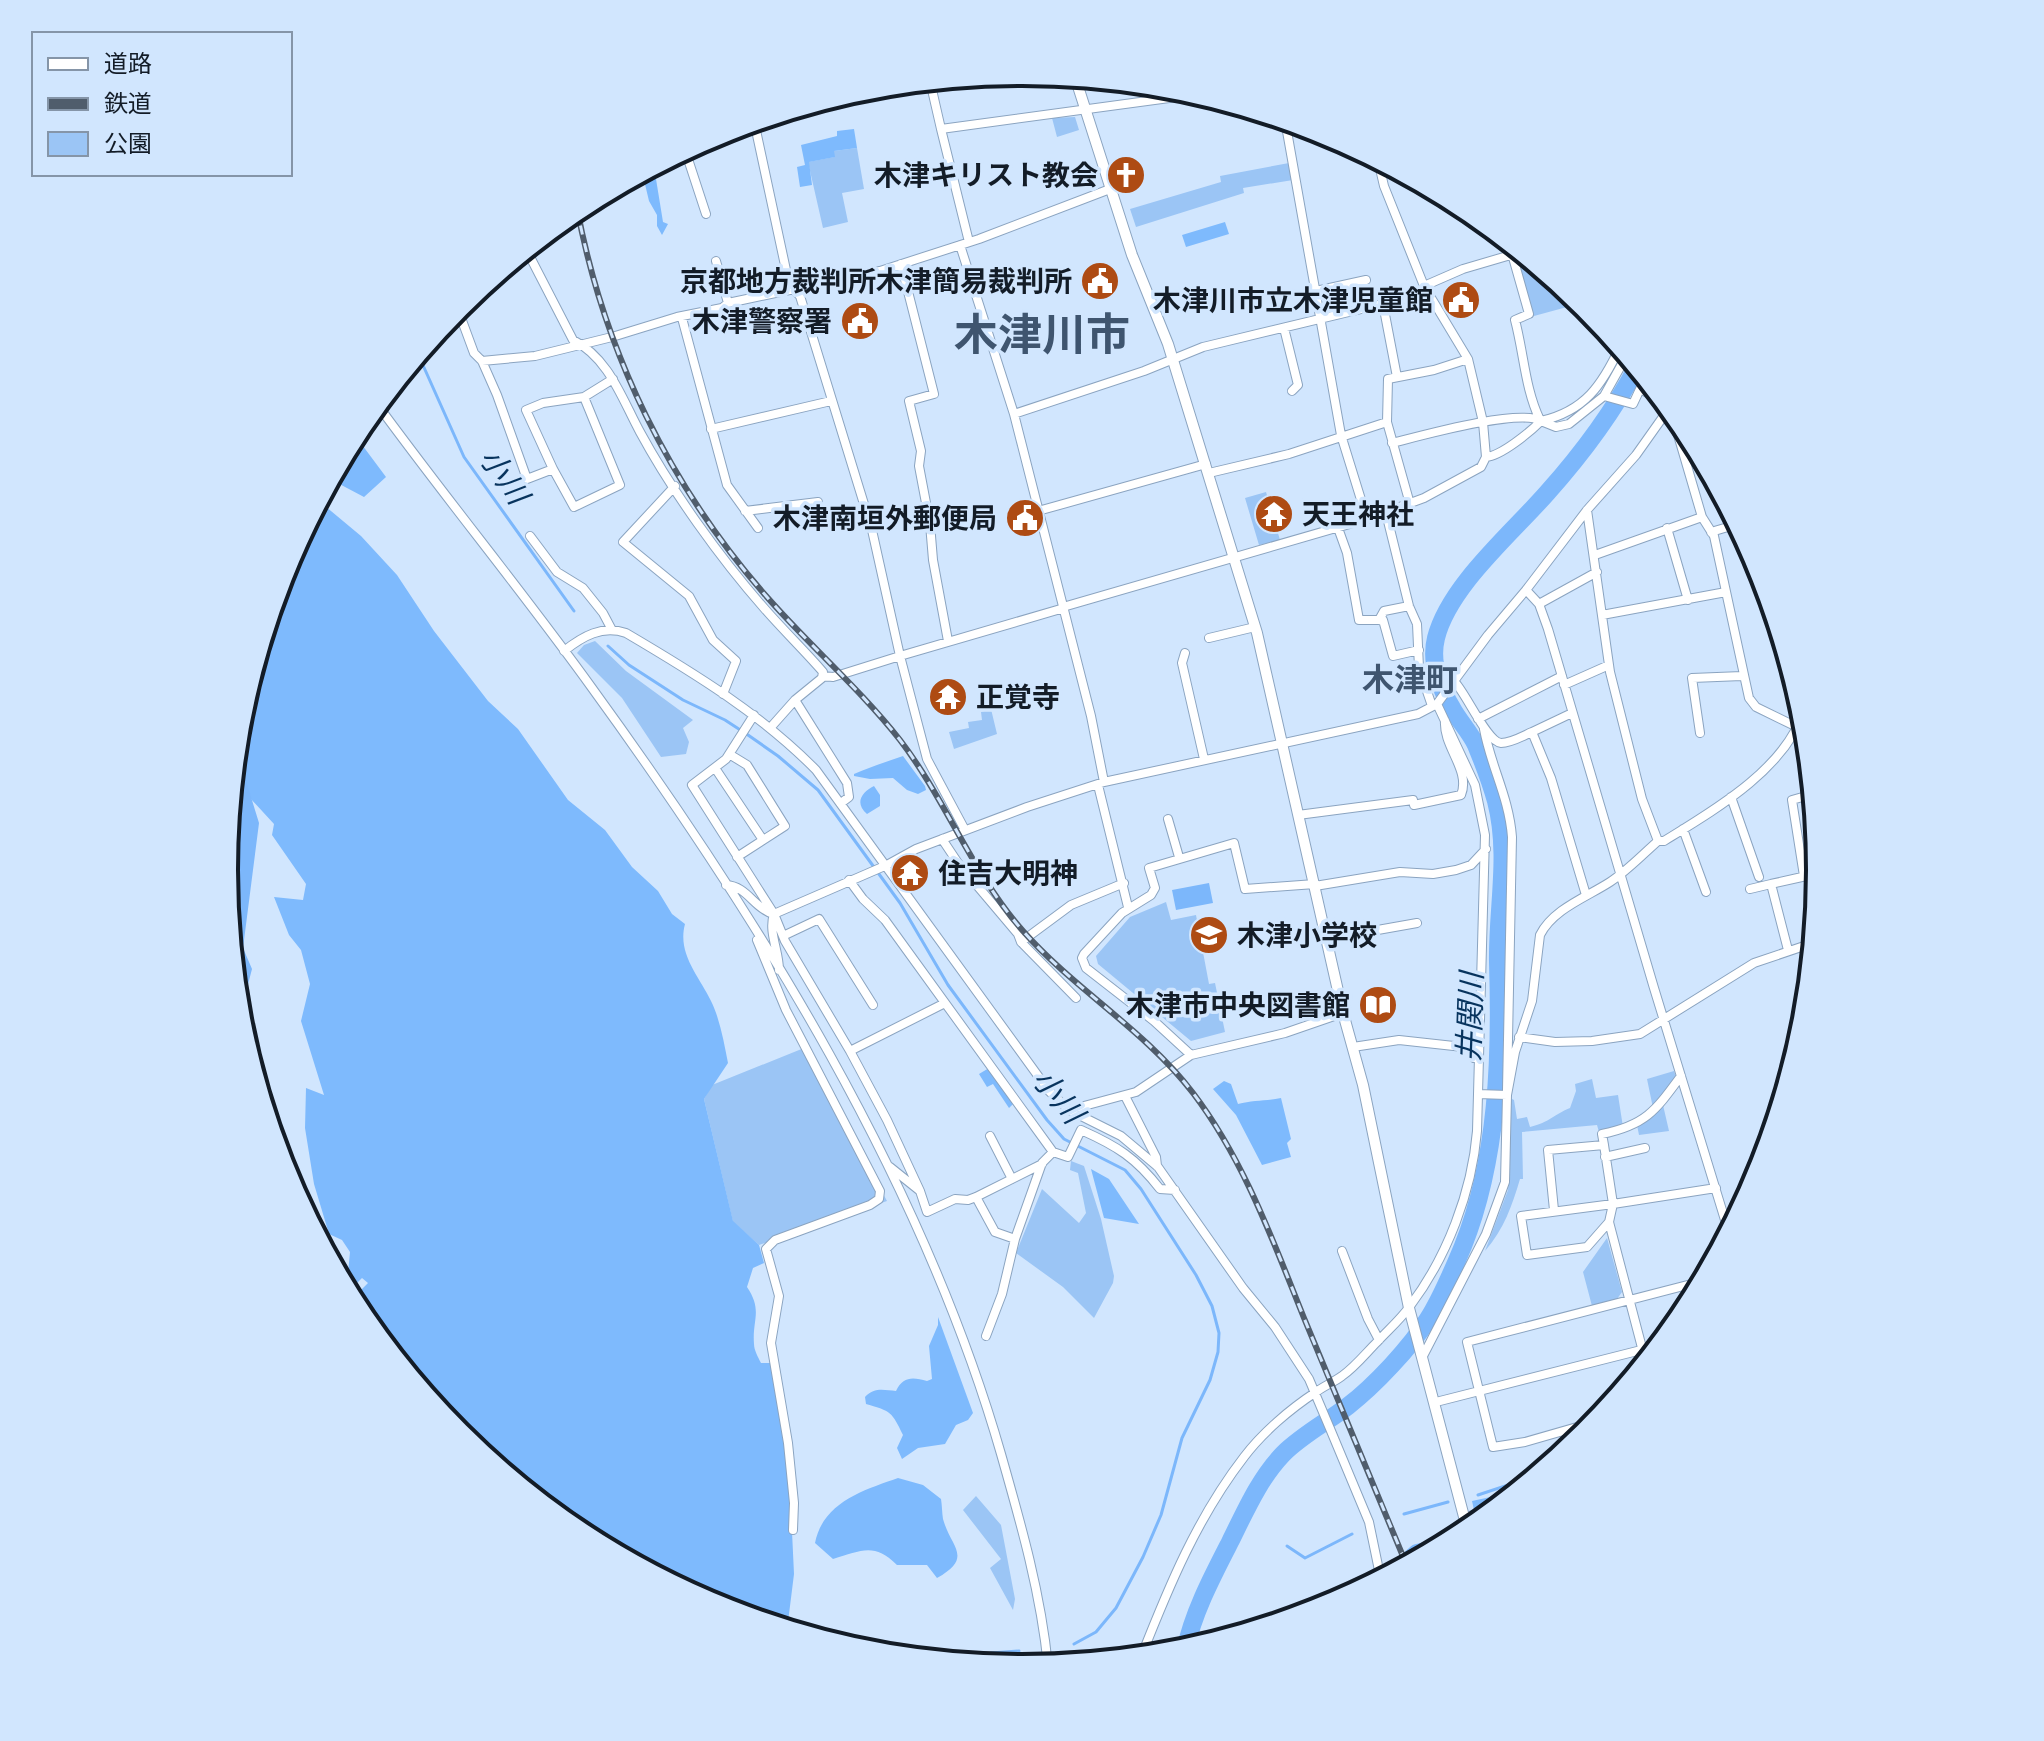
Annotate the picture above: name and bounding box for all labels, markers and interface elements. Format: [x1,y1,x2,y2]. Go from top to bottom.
legend [32,32,292,176]
text: 道路 [104,49,152,78]
text: 鉄道 [104,89,152,118]
text: 公園 [104,129,152,158]
church icon: 木津キリスト教会 [1105,154,1147,196]
place label: 木津キリスト教会 [874,159,1098,192]
public building icon: 京都地方裁判所木津簡易裁判所 [1079,260,1121,302]
place label: 京都地方裁判所木津簡易裁判所 [680,265,1072,298]
public building icon: 木津川市立木津児童館 [1440,279,1482,321]
place label: 木津川市立木津児童館 [1153,284,1433,317]
public building icon: 木津警察署 [839,300,881,342]
place label: 木津警察署 [692,305,832,338]
district label: 木津川市 [954,309,1130,360]
water label: 小川 [472,441,537,513]
temple icon: 天王神社 [1253,493,1295,535]
public building icon: 木津南垣外郵便局 [1004,497,1046,539]
place label: 天王神社 [1302,498,1414,531]
place label: 木津南垣外郵便局 [773,502,997,535]
district label: 木津町 [1362,661,1458,698]
temple icon: 正覚寺 [927,676,969,718]
place label: 正覚寺 [976,681,1060,714]
temple icon: 住吉大明神 [889,852,931,894]
place label: 住吉大明神 [938,857,1078,890]
school or university icon: 木津小学校 [1188,914,1230,956]
place label: 木津小学校 [1237,919,1377,952]
water label: 井関川 [1451,968,1489,1063]
library icon: 木津市中央図書館 [1357,984,1399,1026]
place label: 木津市中央図書館 [1126,989,1350,1022]
water label: 小川 [1025,1062,1093,1133]

